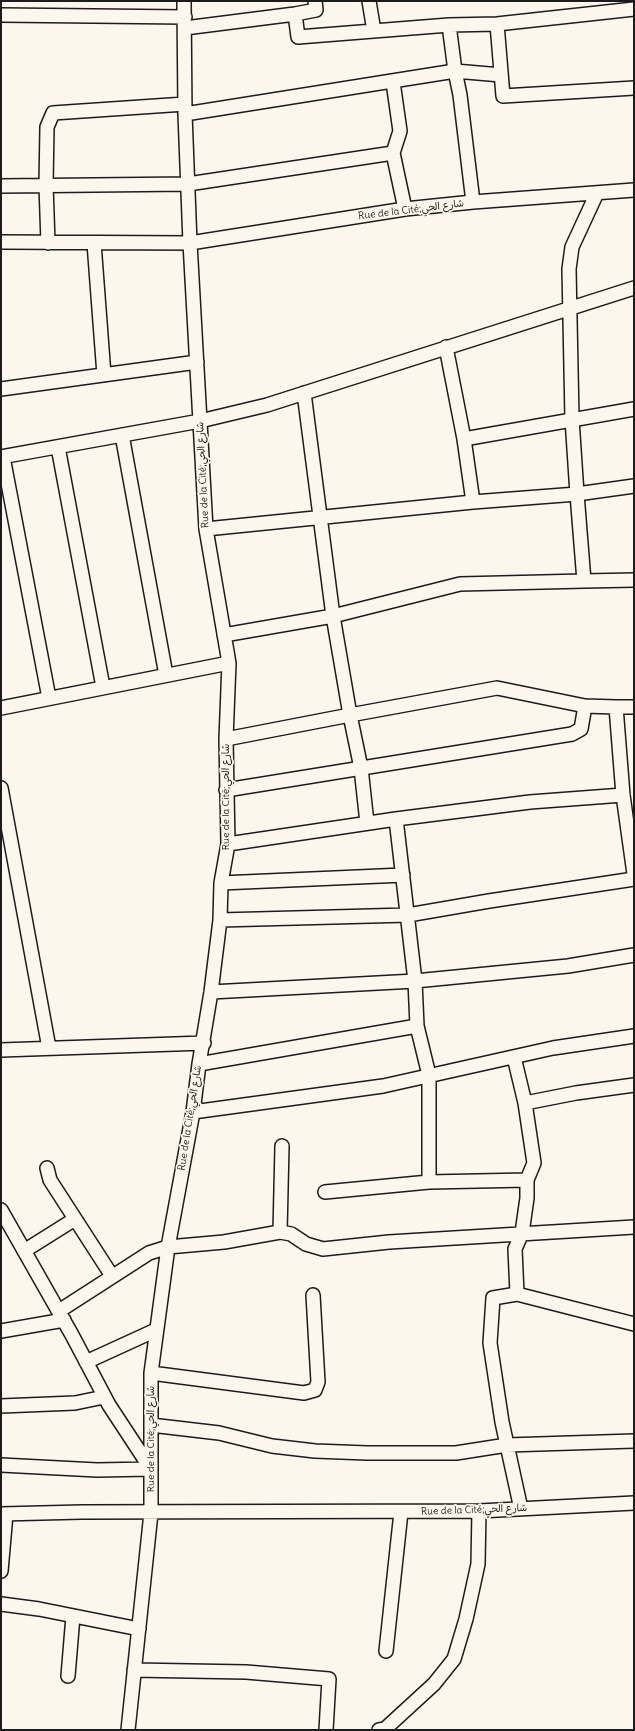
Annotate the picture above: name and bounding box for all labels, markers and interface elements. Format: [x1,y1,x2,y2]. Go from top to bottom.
street label: Rue de la Cité;شارع الحي [357,198,465,222]
street label: Rue de la Cité;شارع الحي [194,422,212,528]
street label: Rue de la Cité;شارع الحي [220,744,232,850]
street label: Rue de la Cité;شارع الحي [176,1065,204,1171]
street label: Rue de la Cité;شارع الحي [145,1386,157,1492]
street label: Rue de la Cité;شارع الحي [421,1502,527,1518]

